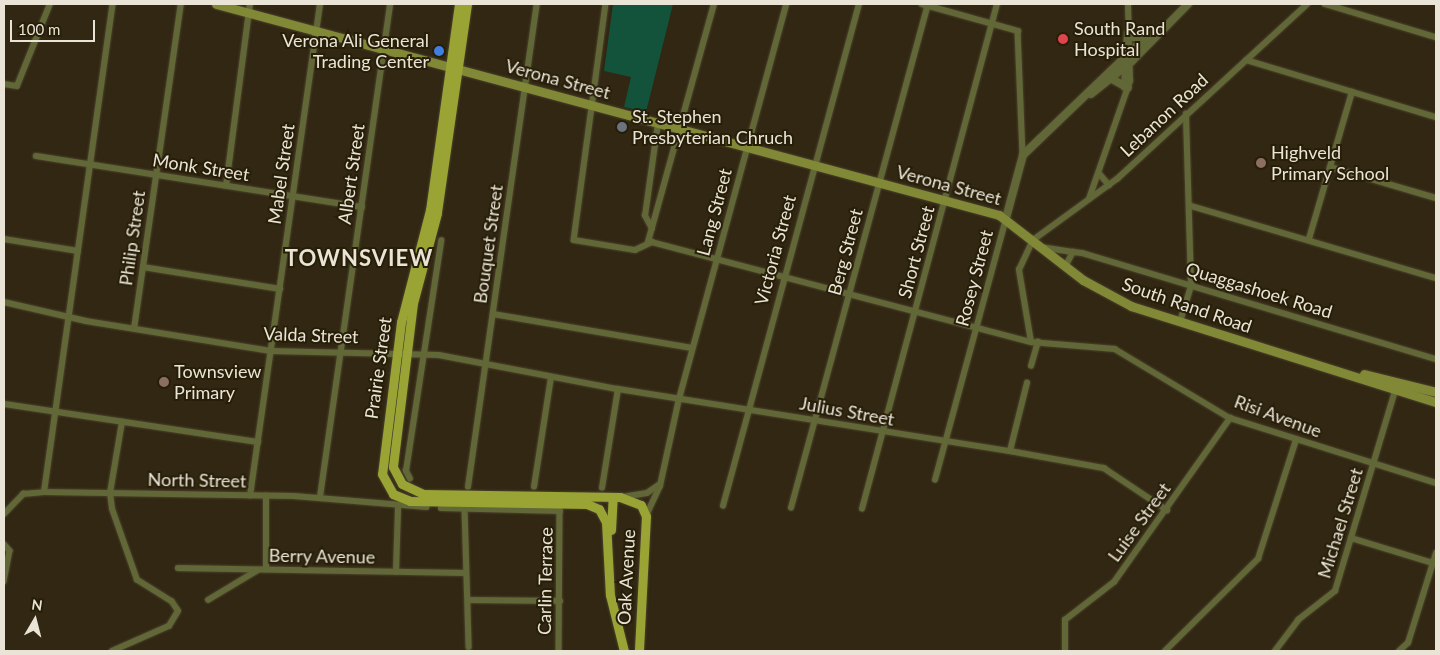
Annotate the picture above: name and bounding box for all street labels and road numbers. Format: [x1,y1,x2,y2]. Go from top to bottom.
street label: Verona Street [503,55,613,103]
street label: Lebanon Road [1116,69,1212,161]
street label: Mabel Street [263,122,299,226]
street label: Albert Street [333,122,369,226]
street label: Monk Street [151,149,251,185]
street label: Verona Street [894,161,1004,209]
street label: Lang Street [692,166,736,258]
street label: Bouquet Street [469,183,507,305]
street label: Philip Street [115,189,149,287]
street label: Victoria Street [750,192,800,308]
street label: Short Street [893,203,939,301]
street label: Berg Street [823,206,867,298]
street label: Rosey Street [951,227,997,329]
street label: Quaggashoek Road [1183,257,1335,323]
street label: South Rand Road [1119,273,1255,337]
street label: Prairie Street [360,316,396,420]
street label: Valda Street [263,323,359,347]
street label: Risi Avenue [1231,390,1325,442]
street label: Julius Street [798,392,896,430]
street label: Michael Street [1313,465,1367,581]
street label: North Street [147,468,247,492]
street label: Luise Street [1103,478,1175,566]
street label: Carlin Terrace [533,527,557,635]
street label: Oak Avenue [613,528,639,626]
street label: Berry Avenue [268,544,376,568]

